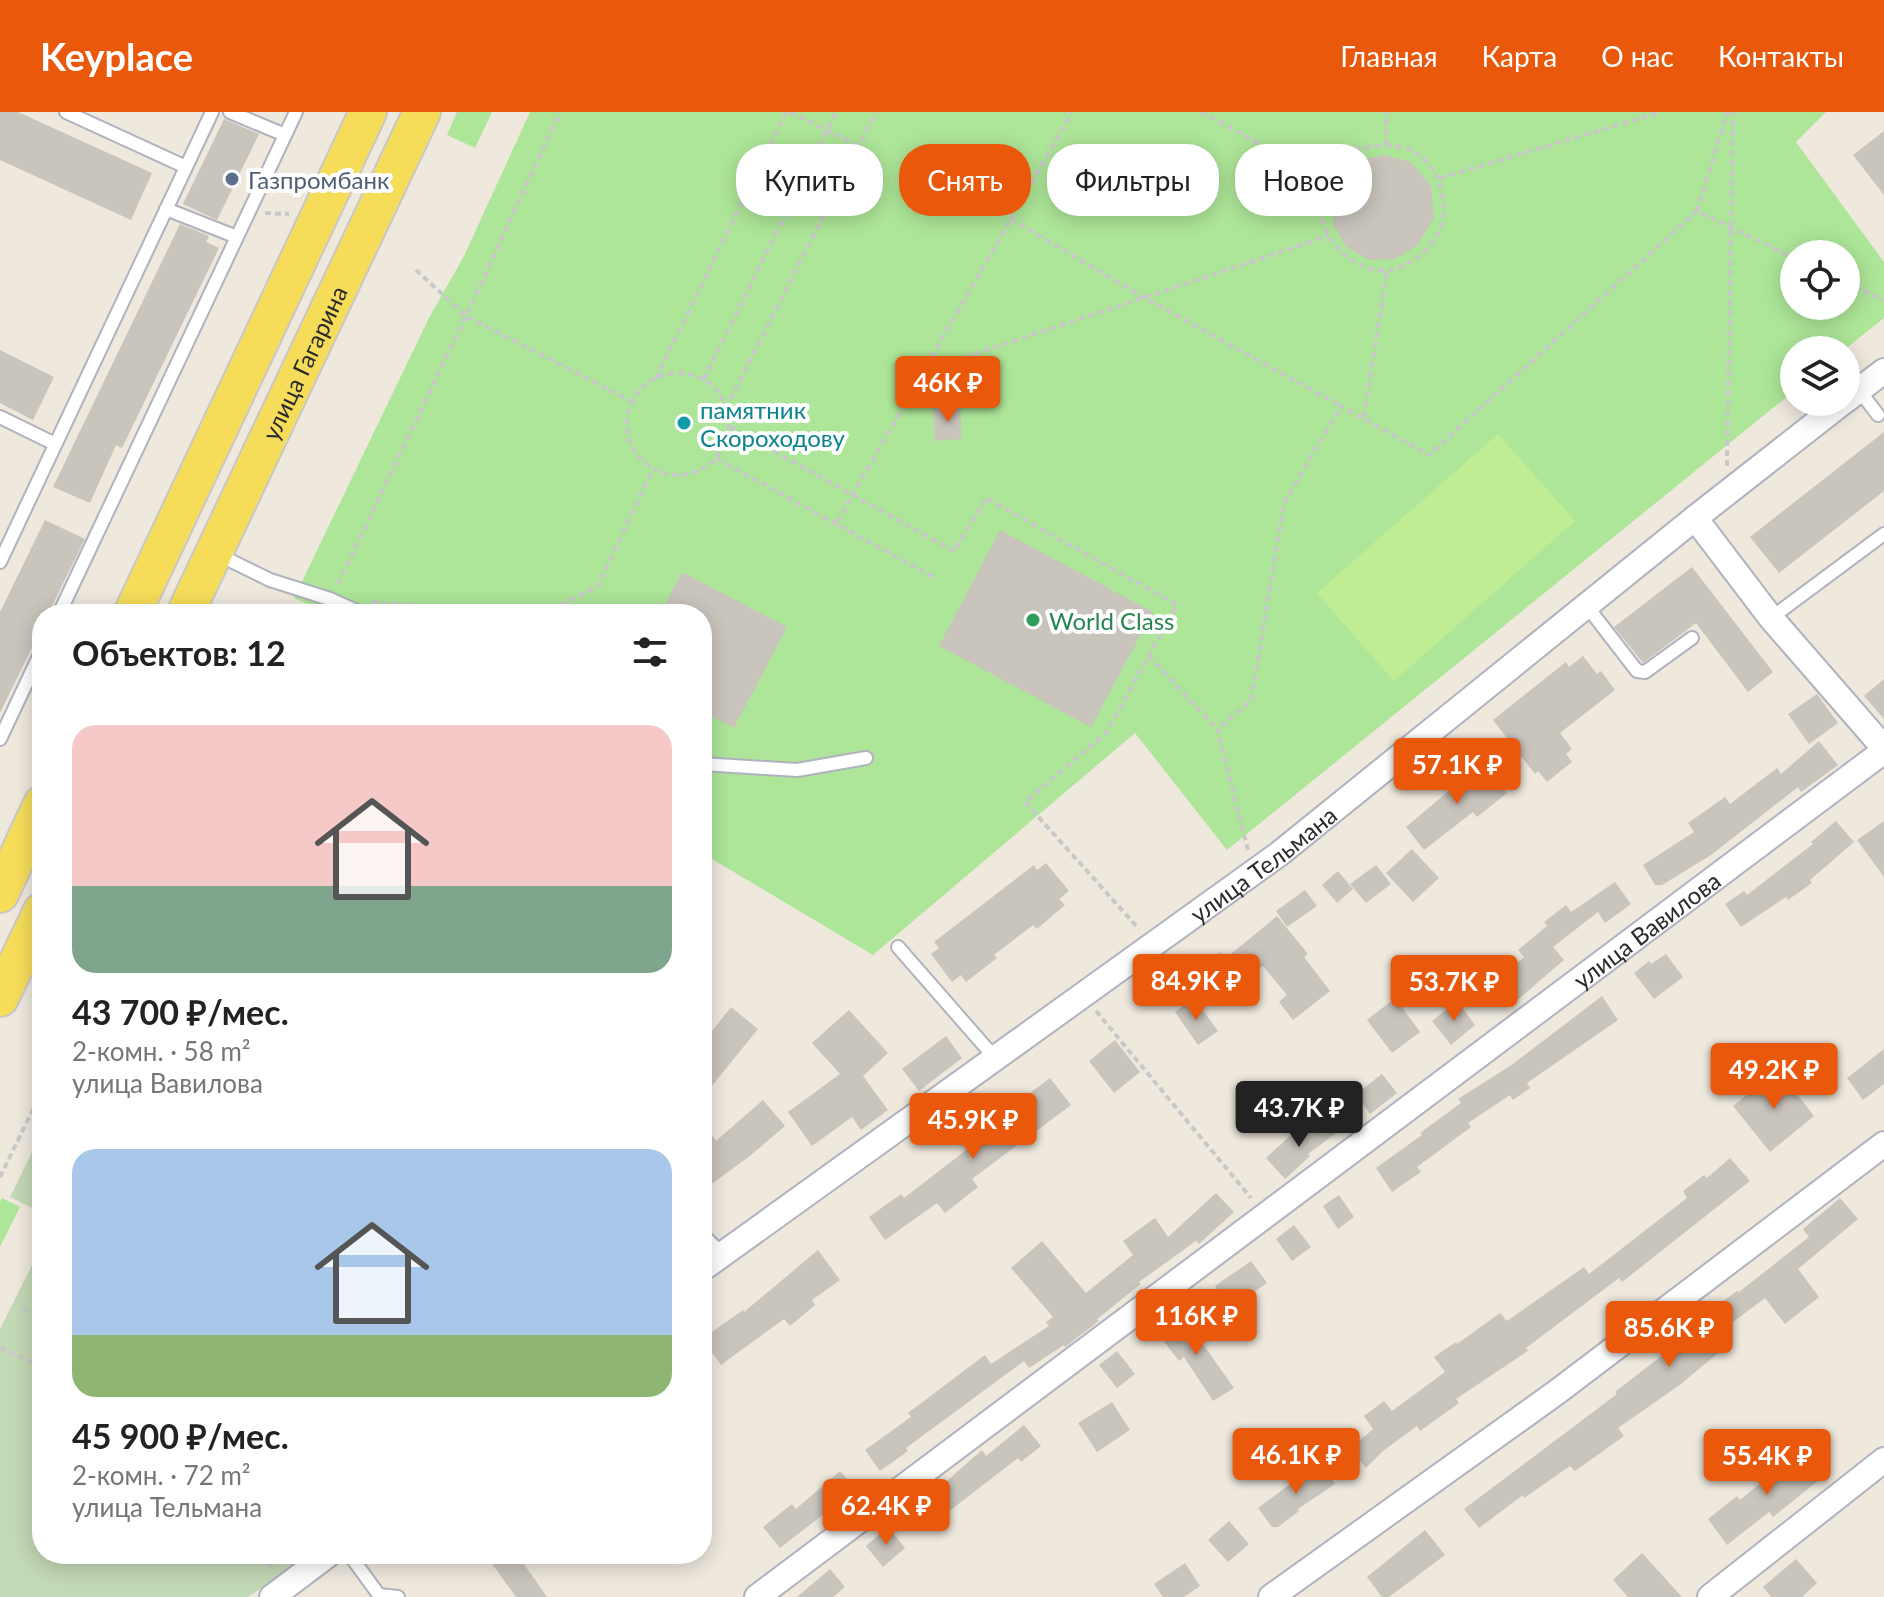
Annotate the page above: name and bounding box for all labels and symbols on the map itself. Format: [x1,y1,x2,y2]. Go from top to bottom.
place label: Газпромбанк [248,165,390,194]
marker: Газпромбанк [223,170,241,188]
street label: улица Гагарина [255,281,353,445]
pin: 46K ₽ [892,356,1004,424]
place label: памятник Скороходову [700,395,845,452]
marker: памятник Скороходову [675,414,693,432]
place label: World Class [1049,606,1175,635]
marker: World Class [1024,611,1042,629]
pin: 57.1K ₽ [1383,738,1531,806]
street label: улица Тельмана [1184,799,1342,928]
street label: улица Вавилова [1567,865,1726,994]
pin: 84.9K ₽ [1122,954,1270,1022]
pin: 53.7K ₽ [1380,955,1528,1023]
pin: 49.2K ₽ [1700,1043,1848,1111]
pin: 43.7K ₽ [1225,1081,1373,1149]
pin: 45.9K ₽ [899,1093,1047,1161]
pin: 116K ₽ [1131,1289,1261,1357]
pin: 85.6K ₽ [1595,1301,1743,1369]
pin: 46.1K ₽ [1222,1428,1370,1496]
pin: 55.4K ₽ [1693,1429,1841,1497]
pin: 62.4K ₽ [812,1479,960,1547]

